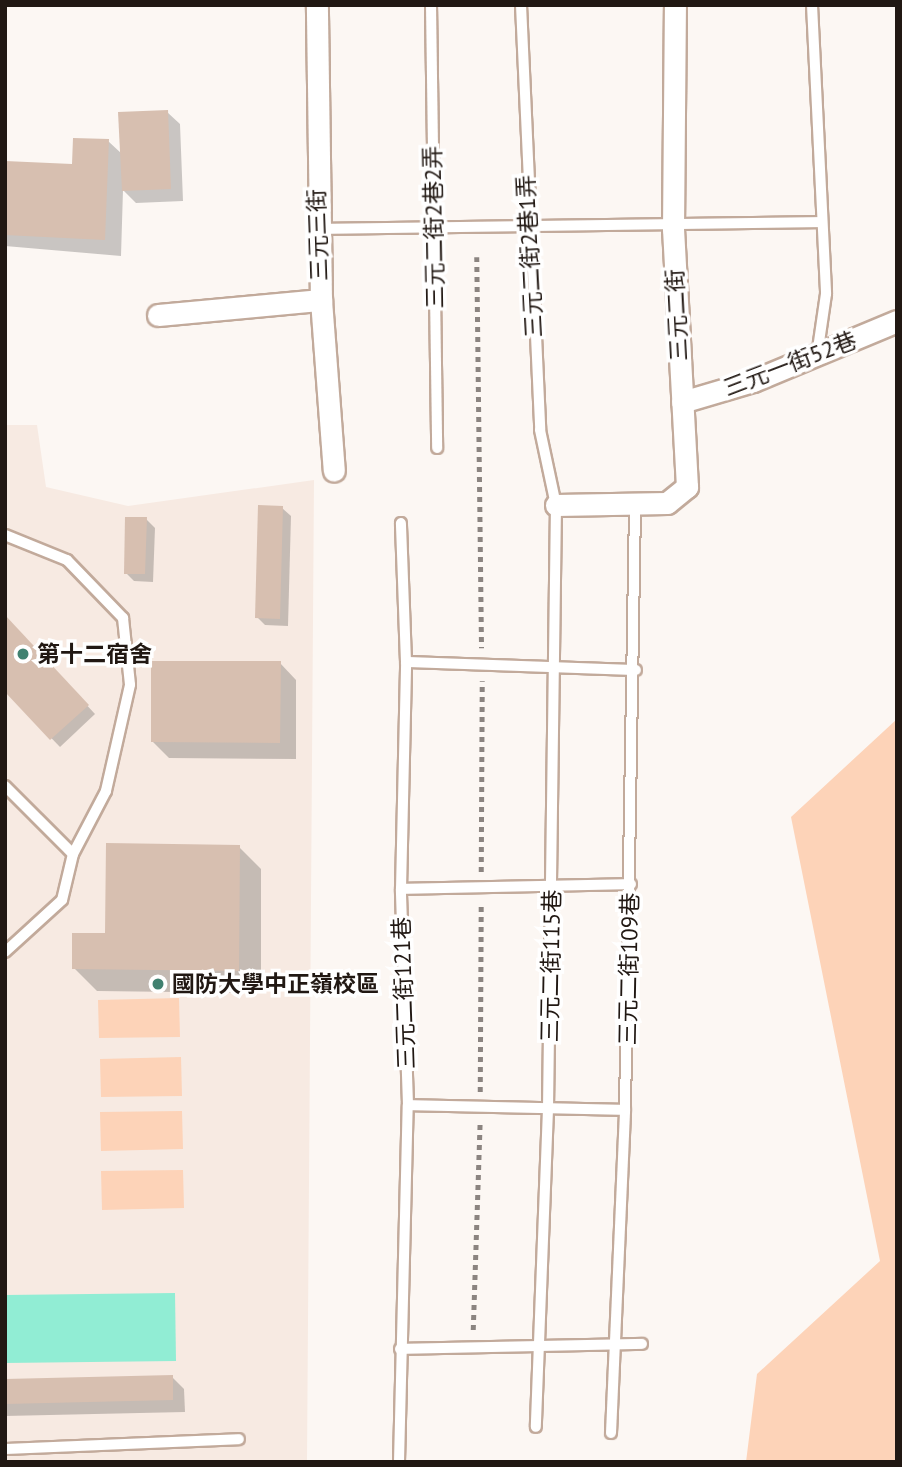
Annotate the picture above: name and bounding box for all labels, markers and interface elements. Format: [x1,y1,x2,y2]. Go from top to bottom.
street label: 三元二街2巷2弄 [419,145,449,309]
street label: 三元二街2巷1弄 [512,174,548,338]
street label: 三元三街 [303,189,333,281]
street label: 三元二街 [661,268,693,362]
street label: 三元一街52巷 [720,326,860,402]
place label: 第十二宿舍 [37,640,152,668]
marker: 第十二宿舍 [15,646,31,662]
street label: 三元二街115巷 [536,889,566,1043]
street label: 三元二街109巷 [614,892,644,1046]
street label: 三元二街121巷 [388,916,420,1070]
place label: 國防大學中正嶺校區 [172,970,379,998]
marker: 國防大學中正嶺校區 [150,976,166,992]

